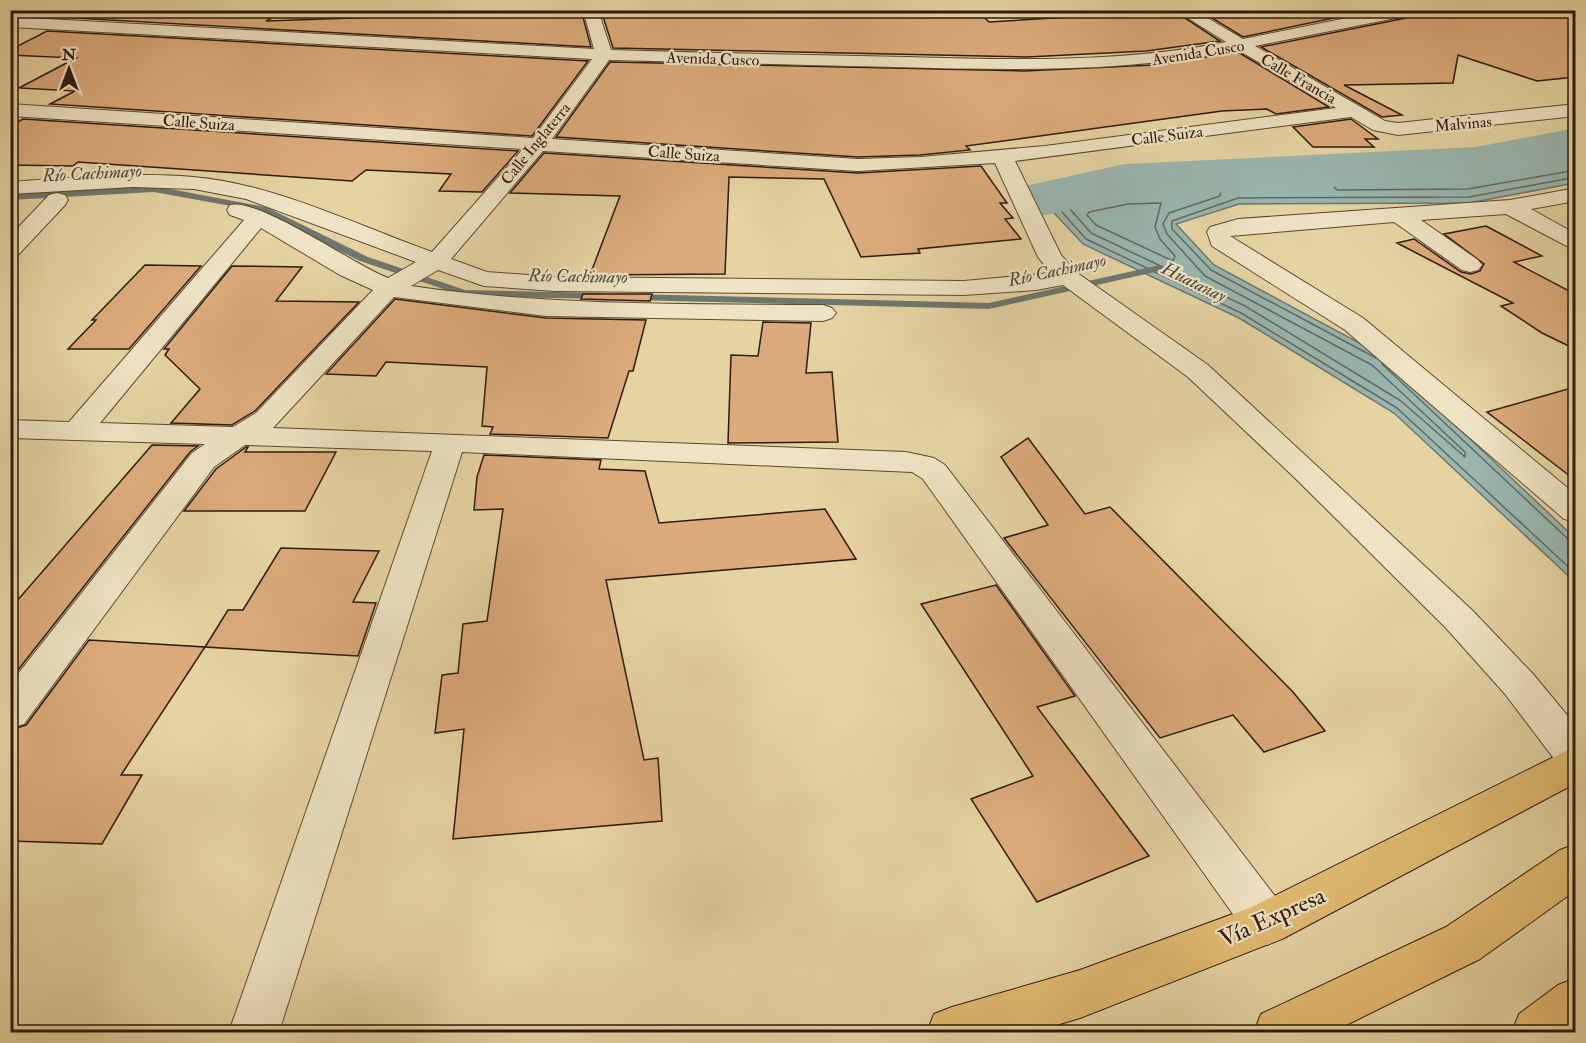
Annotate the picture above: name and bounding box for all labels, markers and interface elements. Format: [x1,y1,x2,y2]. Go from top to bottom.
street label: Avenida Cusco [1150,36,1246,70]
north arrow [39,39,99,99]
text: N [61,45,77,65]
street label: Avenida Cusco [665,47,760,71]
street label: Calle Francia [1257,49,1340,109]
street label: Calle Inglaterra [497,98,575,189]
street label: Calle Suiza [162,111,236,136]
street label: Malvinas [1434,112,1493,136]
street label: Calle Suiza [1130,122,1205,150]
street label: Calle Suiza [647,142,721,167]
water label: Río Cachimayo [41,159,142,188]
water label: Río Cachimayo [1005,249,1108,292]
water label: Huatanay [1157,257,1230,308]
water label: Río Cachimayo [527,264,628,289]
street label: Vía Expresa [1214,880,1331,955]

